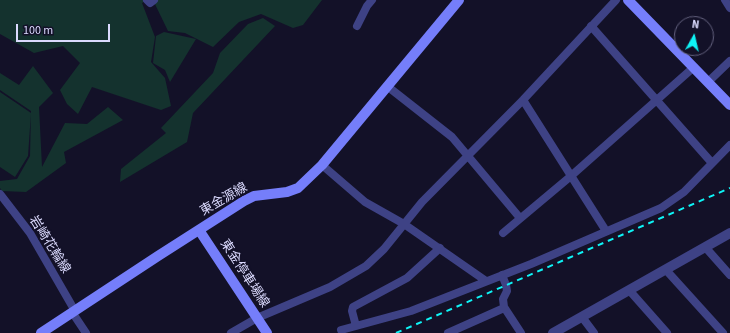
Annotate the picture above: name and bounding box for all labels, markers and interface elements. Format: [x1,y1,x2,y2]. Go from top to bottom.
scale bar [18,16,112,42]
north arrow [674,16,714,56]
text: N [691,17,700,33]
text: 100 m [23,22,53,39]
street label: 東金源線 [198,180,250,220]
street label: 岩崎花輪線 [25,213,73,277]
street label: 東金停車場線 [216,237,272,311]

